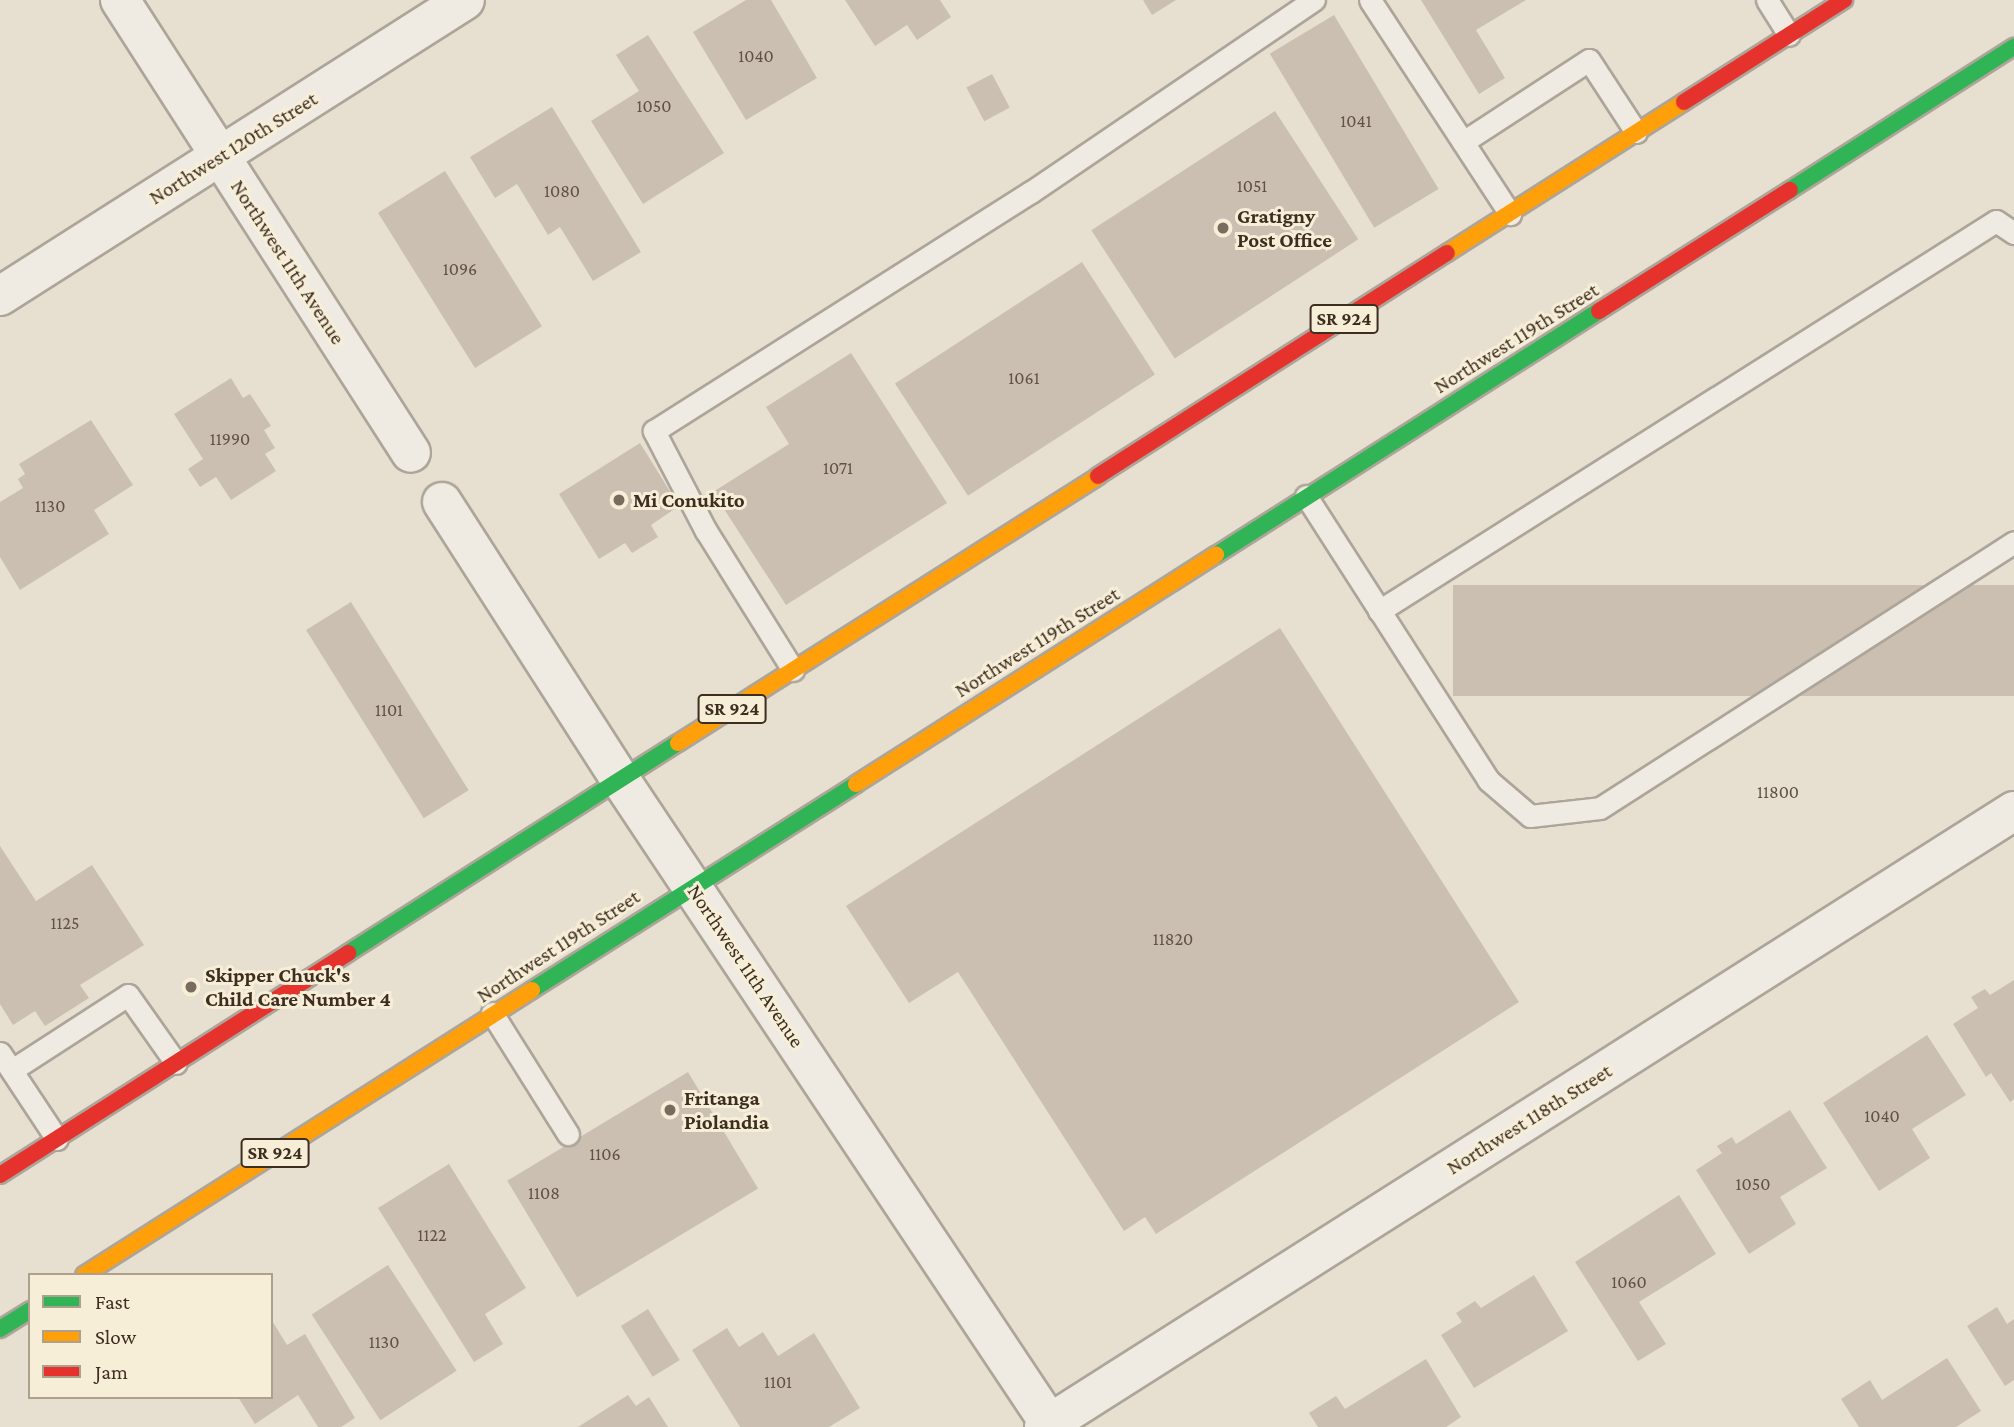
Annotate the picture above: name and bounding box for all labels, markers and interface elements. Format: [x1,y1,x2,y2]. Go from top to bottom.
house number: 1040 [738,45,774,67]
street label: Northwest 120th Street [144,86,322,210]
house number: 1050 [637,95,671,117]
house number: 1041 [1340,110,1372,132]
street label: Northwest 11th Avenue [225,175,351,349]
house number: 1051 [1237,175,1267,197]
house number: 1080 [544,180,580,202]
place label: Gratigny Post Office [1237,203,1332,253]
marker: Gratigny Post Office [1215,220,1231,236]
house number: 1096 [443,258,477,280]
street label: Northwest 119th Street [1429,277,1603,399]
road number: SR 924 [1309,304,1379,334]
house number: 1061 [1008,367,1040,389]
house number: 11990 [210,428,250,450]
house number: 1071 [823,457,853,479]
place label: Mi Conukito [633,487,745,513]
marker: Mi Conukito [611,492,627,508]
house number: 1130 [35,495,65,517]
street label: Northwest 119th Street [950,581,1124,703]
road number: SR 924 [697,694,767,724]
house number: 1101 [375,699,403,721]
house number: 11800 [1757,781,1799,803]
street label: Northwest 11th Avenue [682,880,810,1052]
street label: Northwest 119th Street [472,884,644,1008]
house number: 1125 [50,912,80,934]
house number: 11820 [1153,928,1193,950]
place label: Skipper Chuck's Child Care Number 4 [205,962,391,1012]
marker: Skipper Chuck's Child Care Number 4 [183,979,199,995]
street label: Northwest 118th Street [1442,1058,1616,1180]
place label: Fritanga Piolandia [684,1085,769,1135]
marker: Fritanga Piolandia [662,1102,678,1118]
house number: 1040 [1864,1105,1900,1127]
road number: SR 924 [240,1138,310,1168]
house number: 1106 [589,1143,621,1165]
house number: 1050 [1736,1173,1770,1195]
house number: 1108 [528,1182,560,1204]
house number: 1122 [417,1224,447,1246]
house number: 1060 [1611,1271,1647,1293]
legend [28,1273,273,1399]
text: Fast [95,1290,130,1314]
text: Slow [95,1325,136,1349]
house number: 1130 [369,1331,399,1353]
text: Jam [95,1360,128,1384]
house number: 1101 [764,1371,792,1393]

